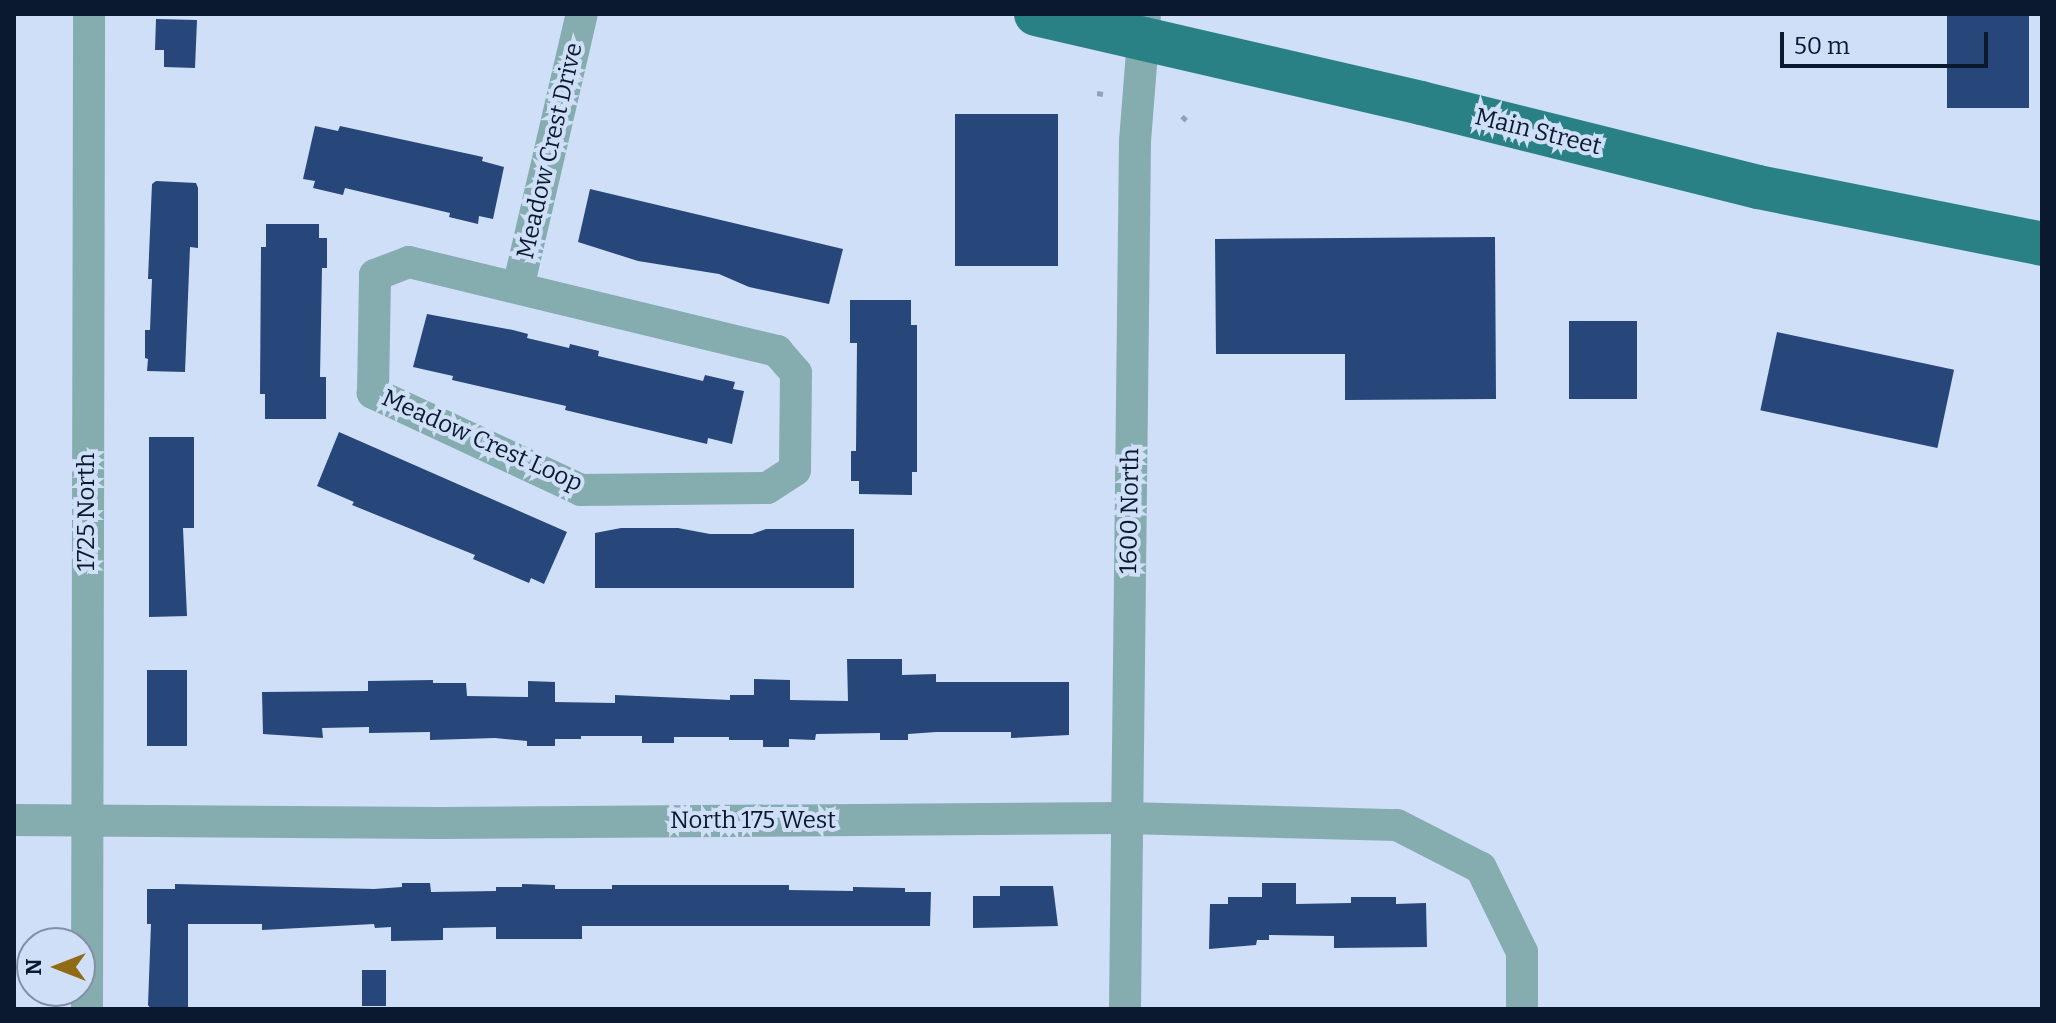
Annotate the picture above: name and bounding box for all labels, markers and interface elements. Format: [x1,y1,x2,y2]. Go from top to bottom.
scale bar [1784,16,1992,66]
text: 50 m [1794,32,1850,60]
street label: Meadow Crest Drive [511,40,589,262]
street label: Main Street [1472,102,1604,162]
street label: Meadow Crest Loop [377,384,587,498]
street label: 1600 North [1115,448,1145,574]
street label: 1725 North [73,453,101,571]
street label: North 175 West [670,807,836,835]
north arrow [16,927,96,1007]
text: N [20,959,47,976]

